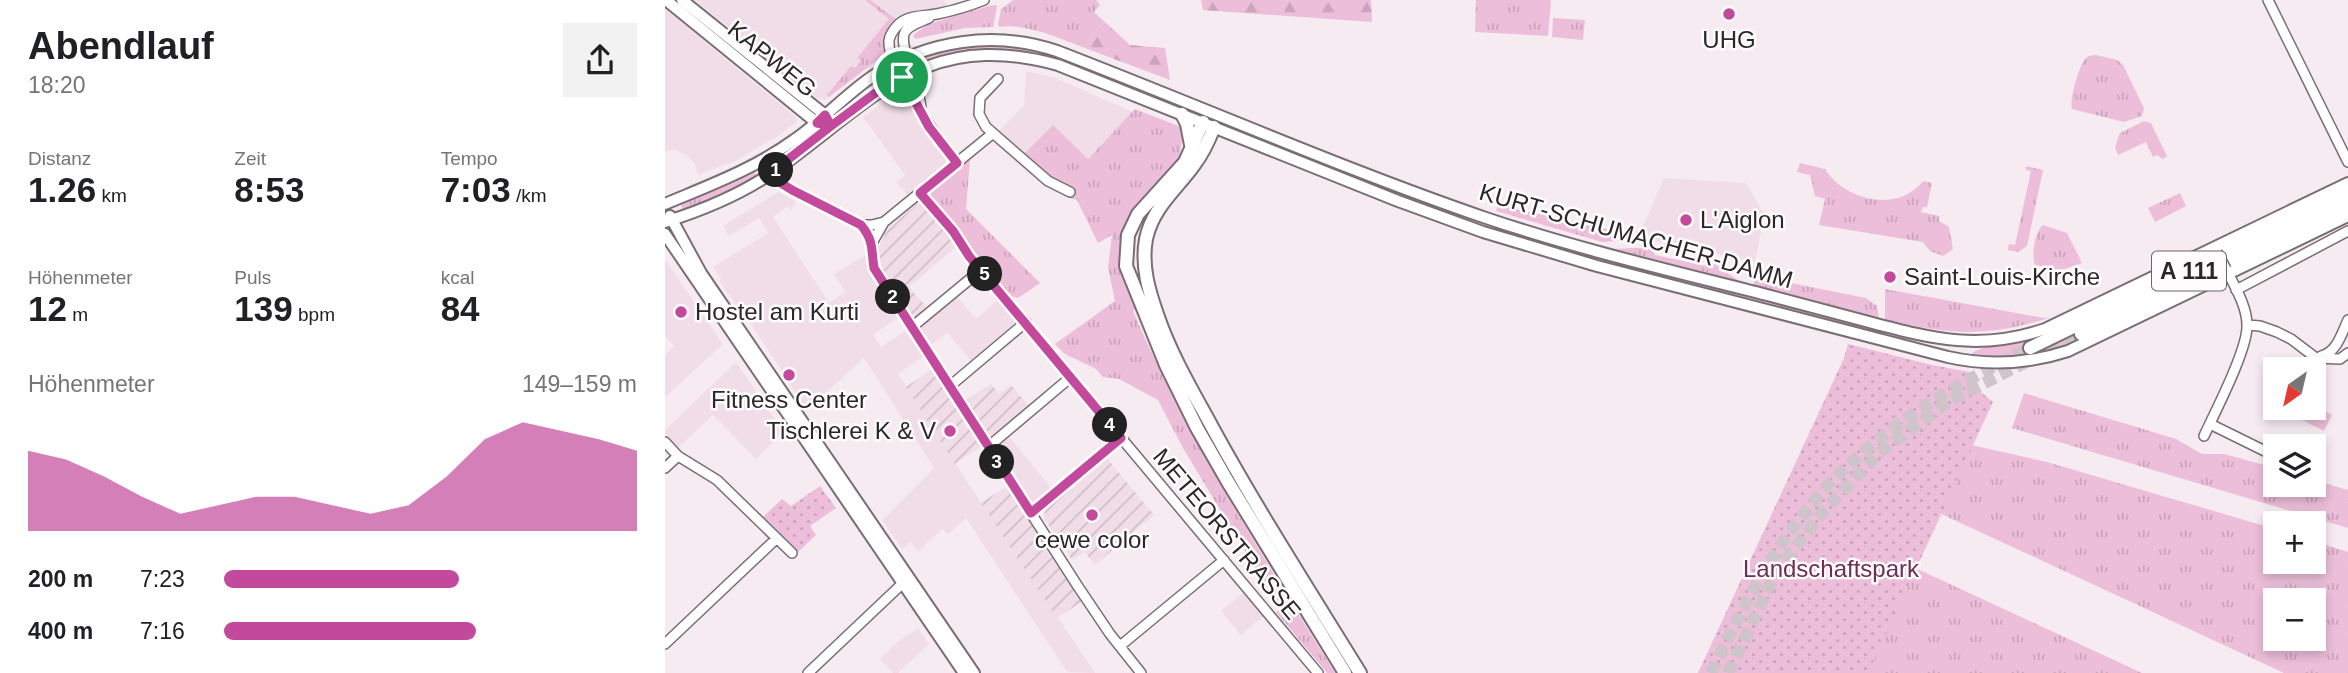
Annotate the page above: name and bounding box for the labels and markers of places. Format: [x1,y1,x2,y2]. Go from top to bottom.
marker: UHG [1721,6,1737,22]
place label: UHG [1702,26,1756,53]
pin [872,47,932,107]
pin: 1 [759,152,793,188]
place label: L'Aiglon [1700,206,1785,233]
marker: L'Aiglon [1678,212,1694,228]
pin: 5 [967,256,1003,292]
place label: Saint-Louis-Kirche [1904,263,2100,290]
marker: Saint-Louis-Kirche [1882,269,1898,285]
pin: 2 [875,280,911,314]
place label: Hostel am Kurti [695,298,859,325]
marker: Hostel am Kurti [673,304,689,320]
marker: Fitness Center [781,367,797,383]
place label: Fitness Center [711,386,867,413]
pin: 4 [1093,408,1127,442]
place label: Tischlerei K & V [766,417,936,444]
marker: Tischlerei K & V [942,423,958,439]
pin: 3 [979,444,1015,480]
marker: cewe color [1084,507,1100,523]
place label: cewe color [1035,526,1149,553]

